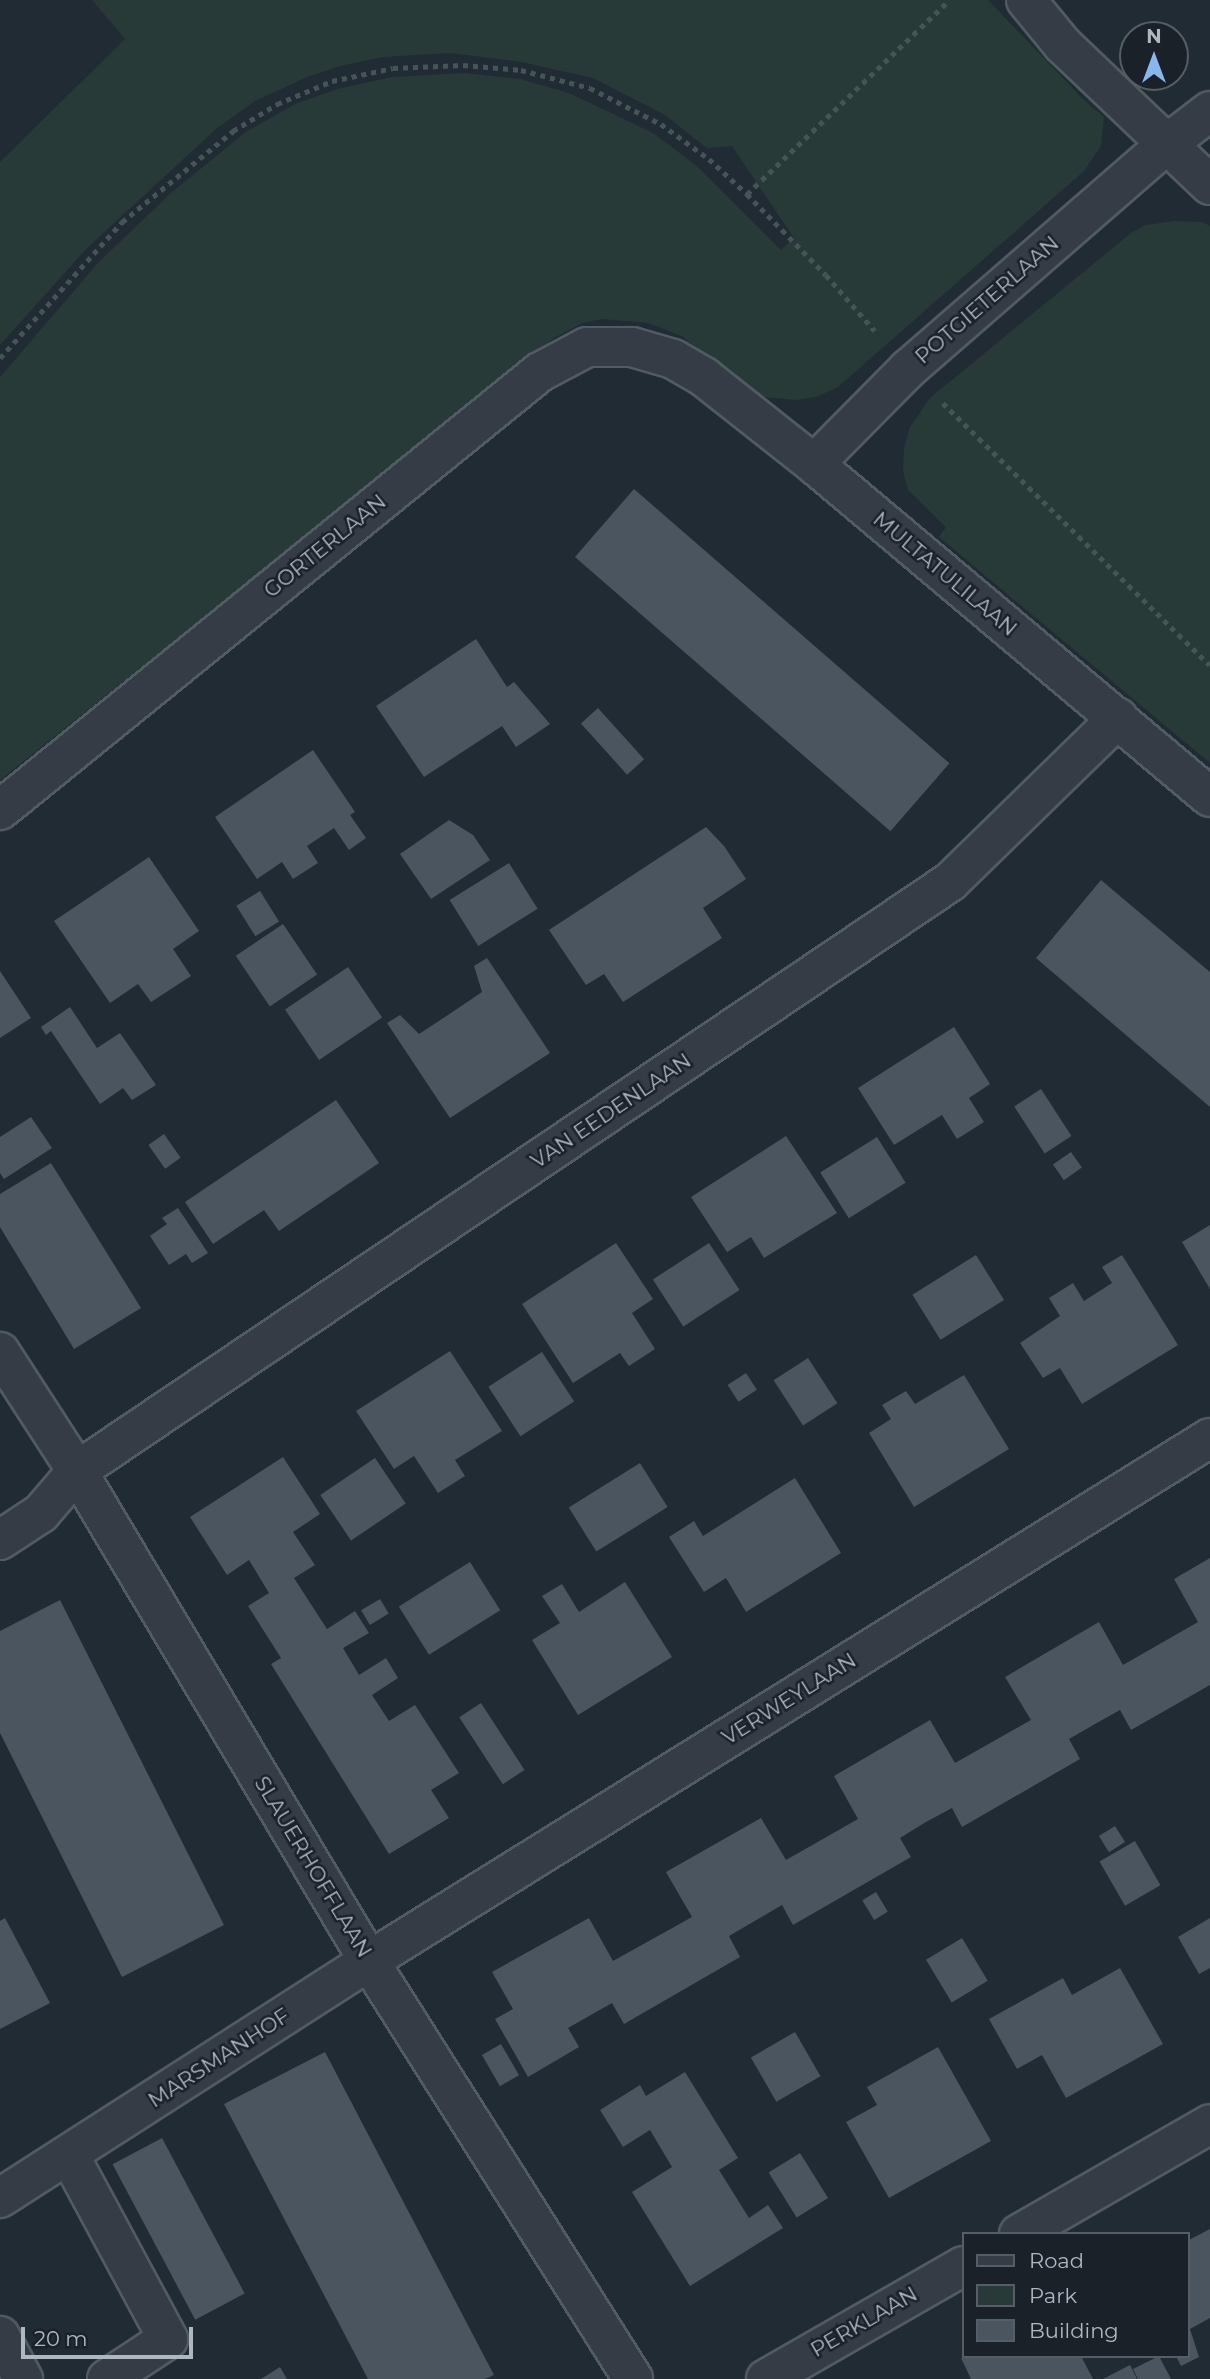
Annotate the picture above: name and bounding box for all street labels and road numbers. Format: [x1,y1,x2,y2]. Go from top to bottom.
street label: POTGIETERLAAN [910,231,1064,369]
street label: GORTERLAAN [259,489,391,603]
street label: MULTATULILAAN [868,507,1022,641]
street label: VAN EEDENLAAN [526,1048,696,1174]
street label: VERWEYLAAN [717,1648,861,1750]
street label: SLAUERHOFFLAAN [249,1772,377,1962]
street label: MARSMANHOF [144,2003,294,2113]
street label: PERKLAAN [806,2281,922,2363]

